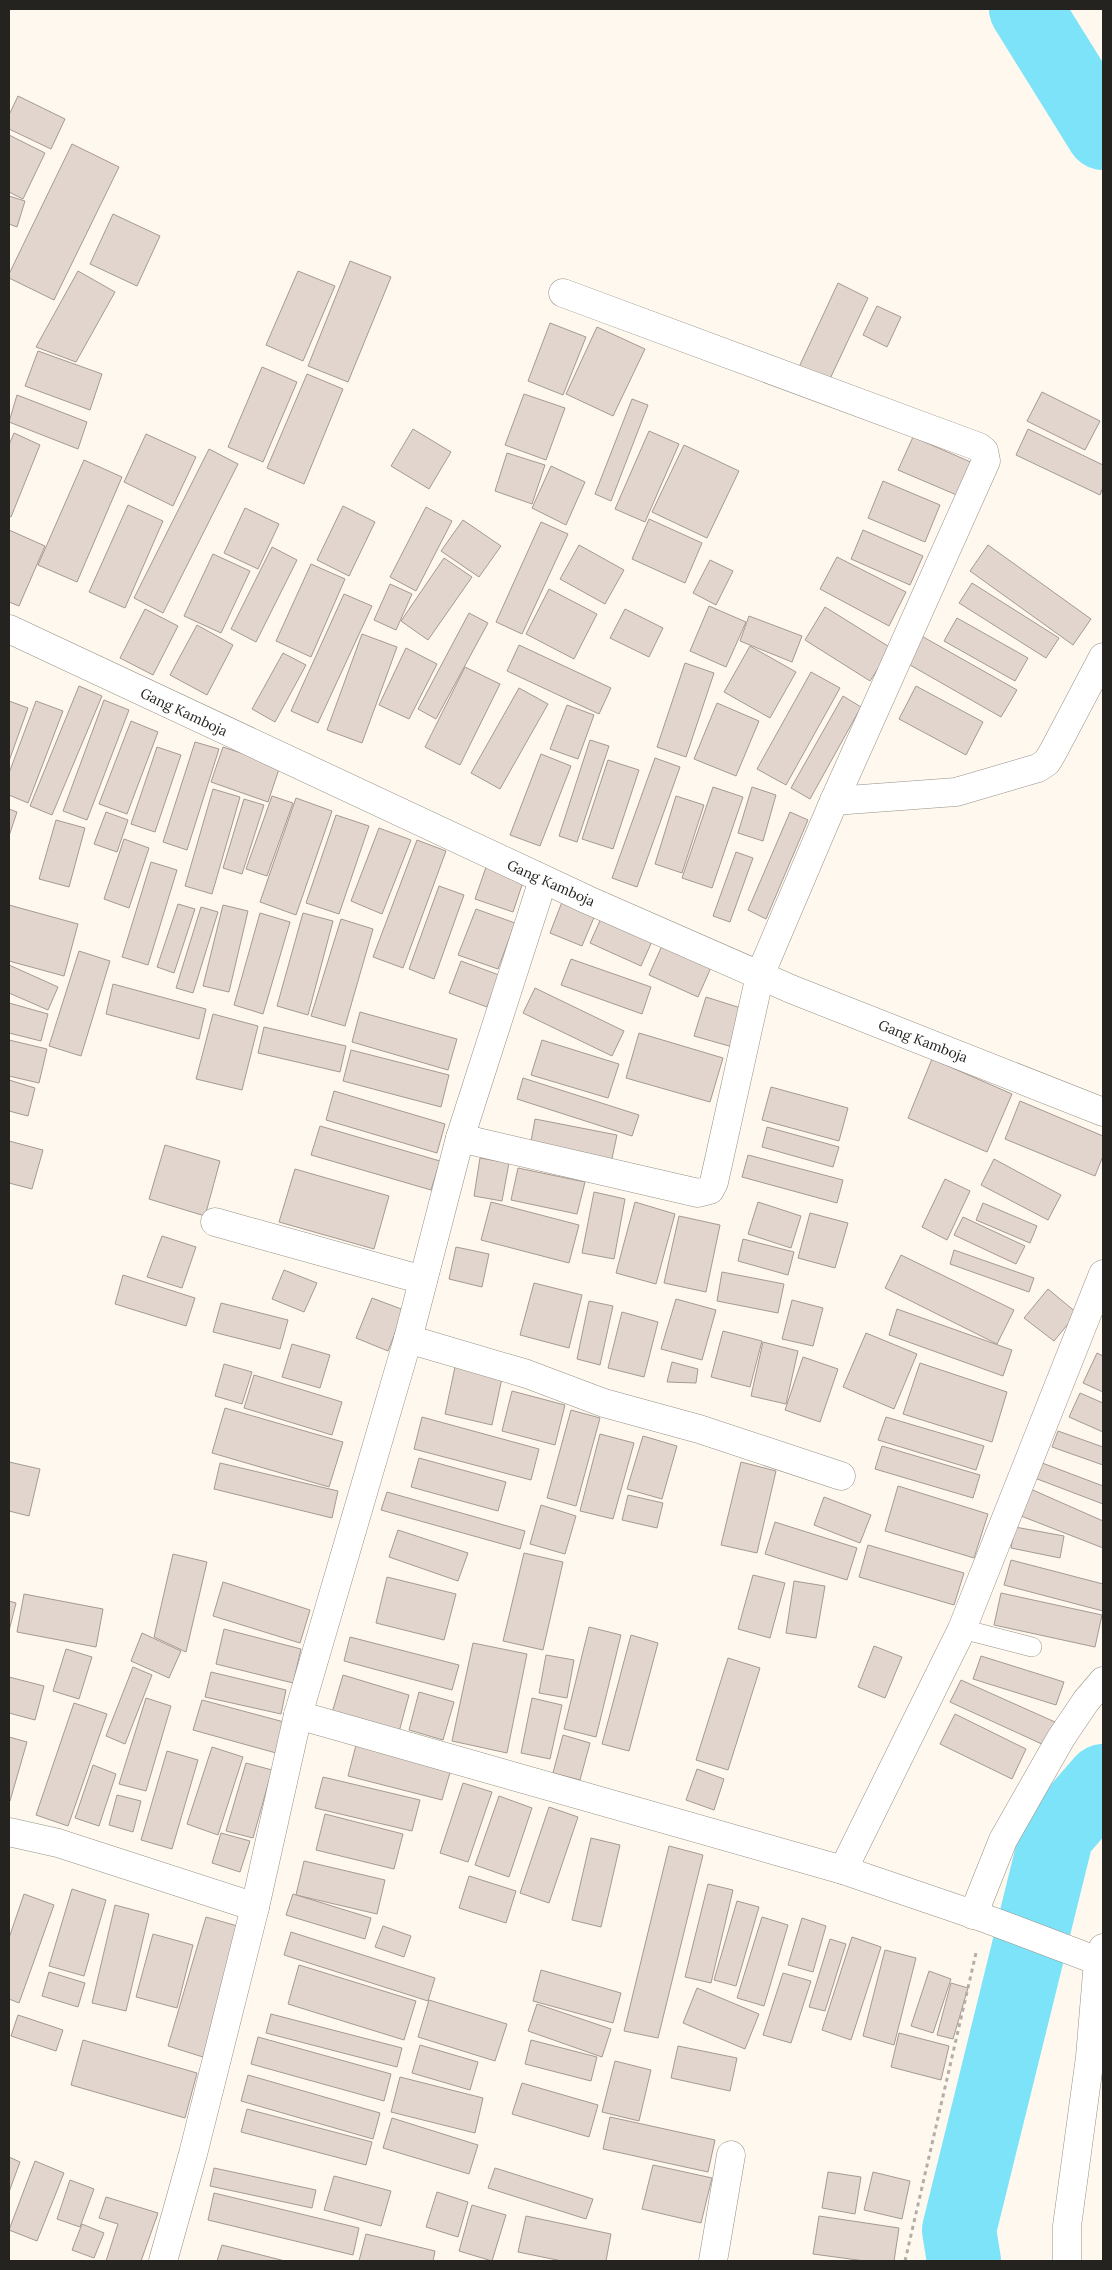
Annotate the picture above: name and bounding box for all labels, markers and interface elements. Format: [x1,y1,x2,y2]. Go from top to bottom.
street label: Gang Kamboja [137,684,231,740]
street label: Gang Kamboja [504,856,598,910]
street label: Gang Kamboja [876,1016,970,1066]

